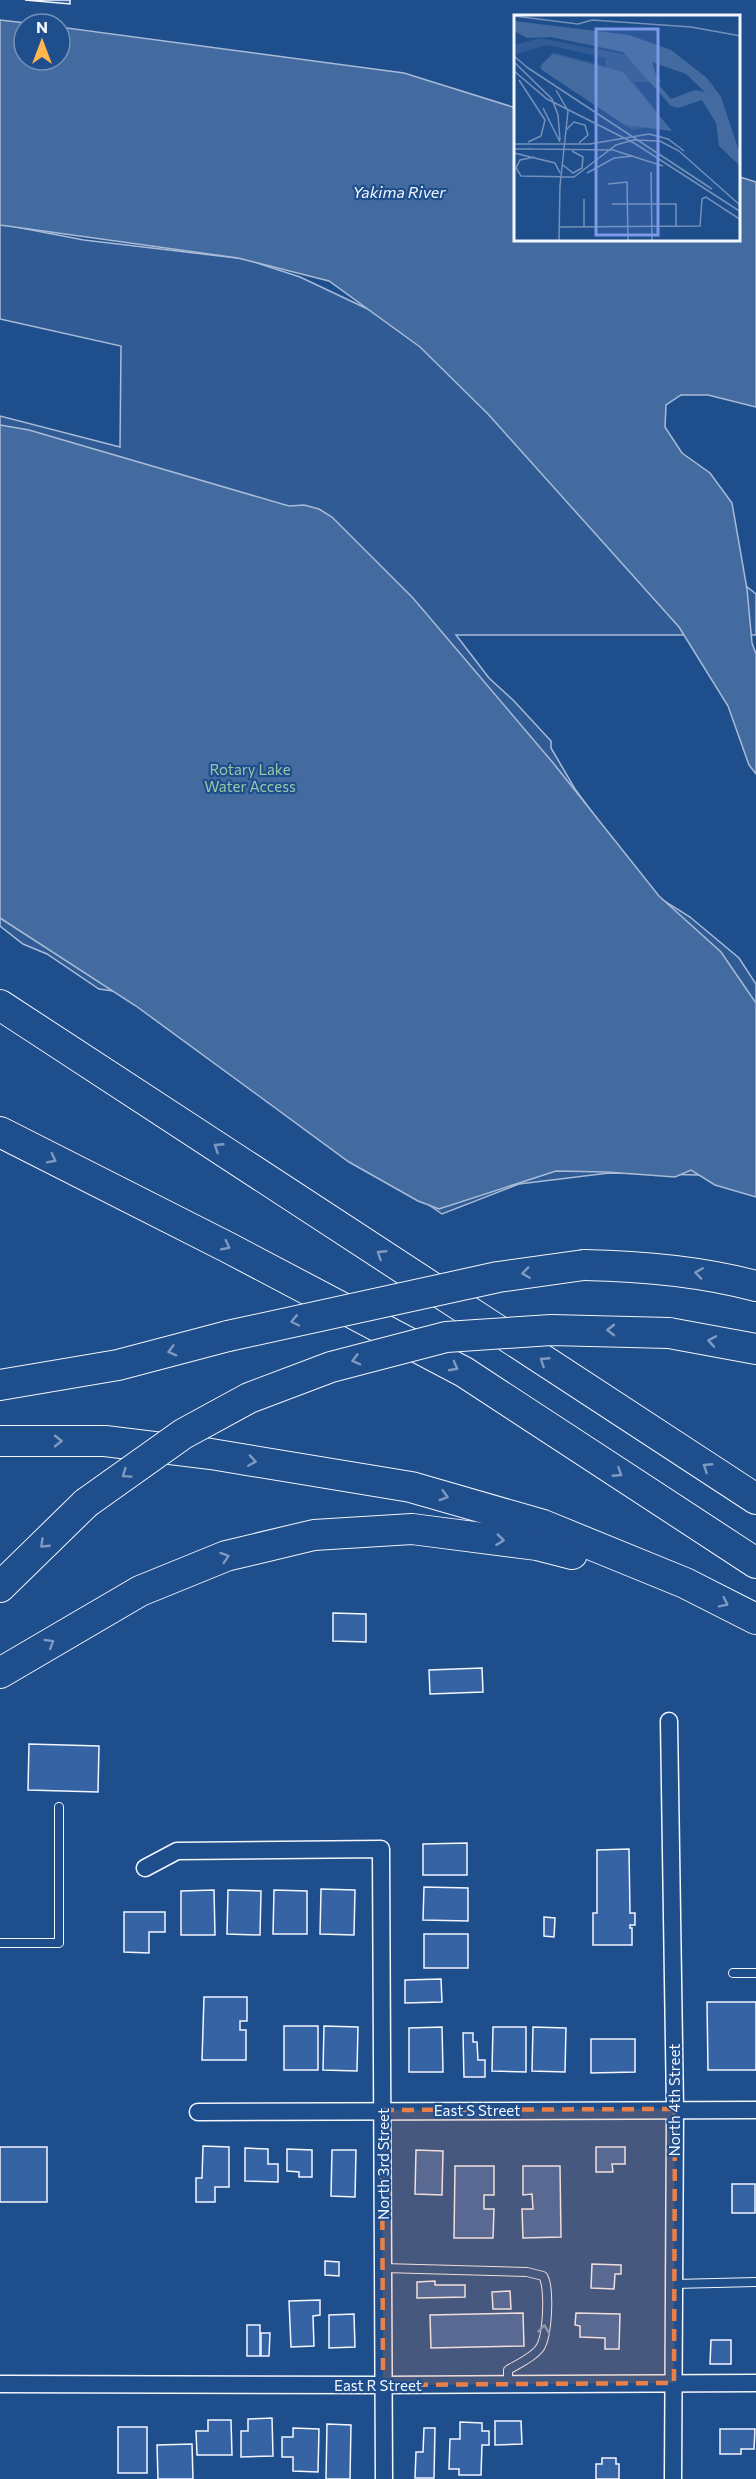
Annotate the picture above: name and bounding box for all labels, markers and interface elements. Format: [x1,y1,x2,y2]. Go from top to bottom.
north arrow [12,12,72,72]
inset map [514,15,741,242]
text: N [36,17,48,36]
water label: Yakima River [352,182,446,201]
park label: Rotary Lake Water Access [204,760,296,795]
one-way arrow [213,1143,224,1154]
one-way arrow [46,1151,57,1163]
one-way arrow [220,1239,231,1251]
one-way arrow [376,1250,387,1261]
one-way arrow [522,1266,531,1278]
one-way arrow [694,1268,704,1280]
one-way arrow [290,1314,300,1327]
one-way arrow [606,1324,615,1336]
one-way arrow [708,1335,718,1348]
one-way arrow [167,1344,178,1356]
one-way arrow [351,1353,361,1366]
one-way arrow [540,1356,550,1368]
one-way arrow [448,1360,459,1371]
one-way arrow [54,1435,63,1447]
one-way arrow [248,1454,257,1466]
one-way arrow [703,1463,713,1475]
one-way arrow [611,1466,622,1477]
one-way arrow [122,1467,133,1478]
one-way arrow [438,1489,449,1501]
one-way arrow [495,1534,505,1546]
one-way arrow [40,1536,51,1547]
one-way arrow [219,1552,230,1564]
one-way arrow [717,1595,728,1607]
one-way arrow [44,1639,54,1651]
street label: North 4th Street [665,2044,683,2156]
street label: East S Street [434,2101,520,2119]
street label: North 3rd Street [374,2108,392,2220]
one-way arrow [538,2324,550,2334]
street label: East R Street [334,2376,422,2394]

